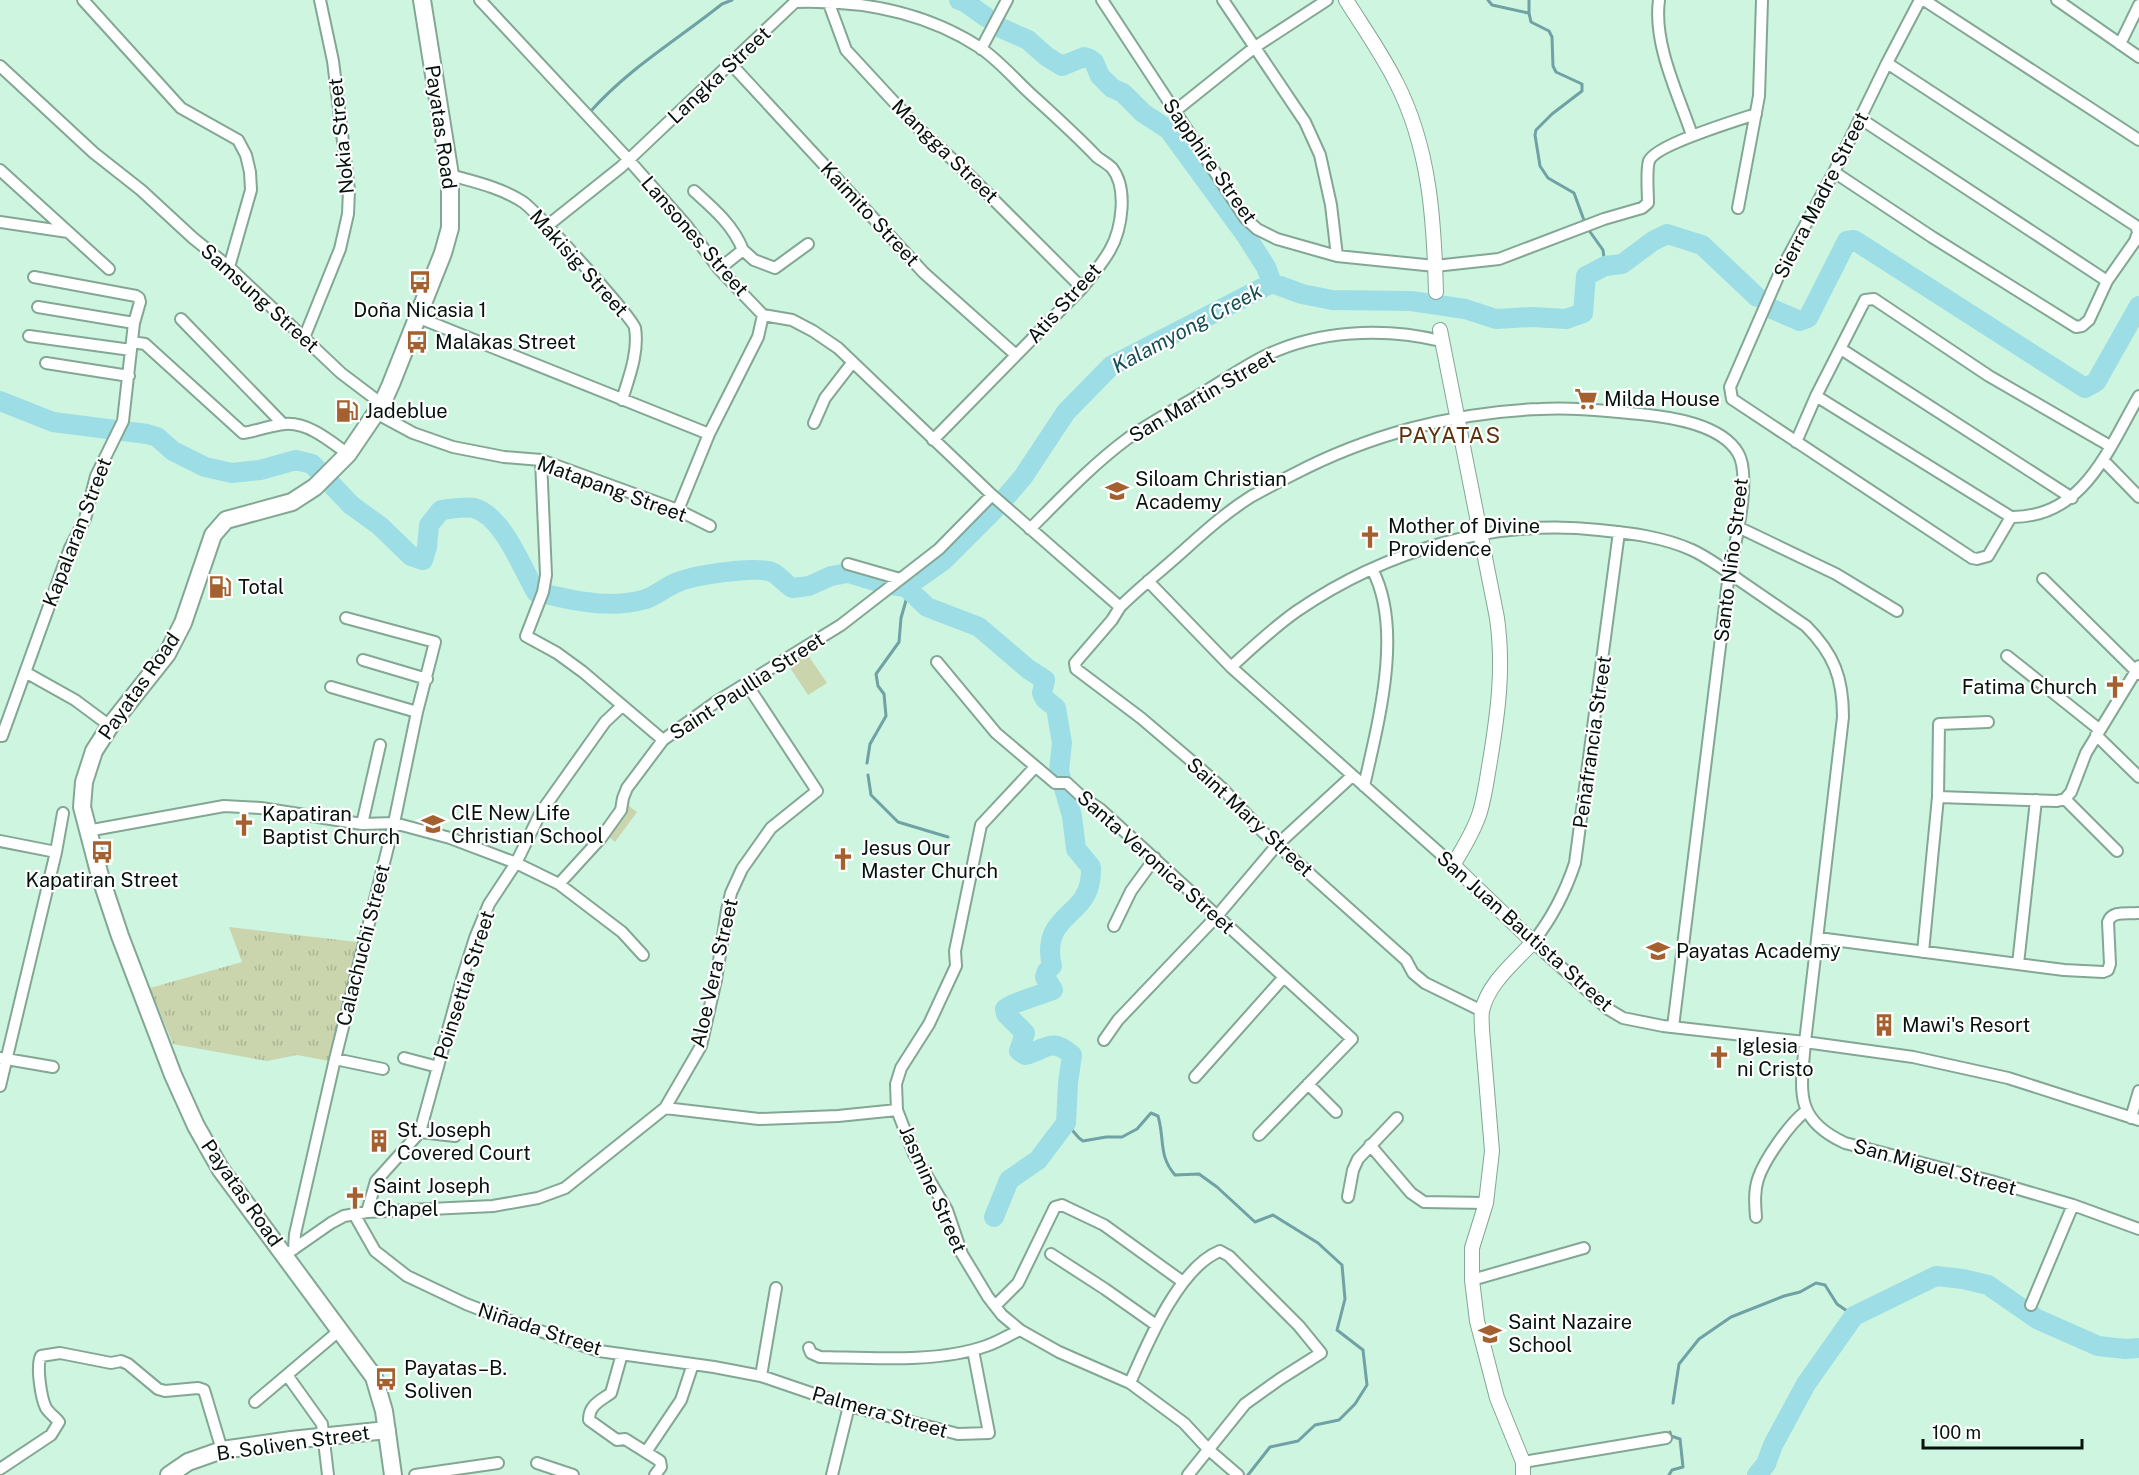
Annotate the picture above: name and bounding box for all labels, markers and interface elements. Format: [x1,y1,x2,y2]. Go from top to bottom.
street label: Langka Street [663,21,775,129]
street label: Payatas Road [420,63,462,191]
street label: Nokia Street [323,77,359,195]
street label: Mangga Street [887,94,1003,208]
street label: Sapphire Street [1158,94,1262,228]
street label: Sierra Madre Street [1769,108,1873,282]
street label: Kaimito Street [816,157,924,271]
street label: Lansones Street [636,171,754,301]
street label: Makisig Street [525,205,633,321]
street label: Samsung Street [196,239,324,357]
street label: Atis Street [1022,258,1106,348]
bus stop icon: Doña Nicasia 1 [407,269,433,295]
water label: Kalamyong Creek [1108,278,1267,378]
place label: Doña Nicasia 1 [353,298,487,322]
bus stop icon: Malakas Street [404,329,430,355]
place label: Malakas Street [435,330,576,354]
street label: San Martin Street [1125,344,1279,448]
supermarket icon: Milda House [1573,386,1599,412]
place label: Milda House [1604,387,1720,411]
fuel station icon: Jadeblue [334,398,360,424]
place label: Jadeblue [365,399,448,423]
district label: PAYATAS [1398,422,1502,448]
street label: Matapang Street [534,451,690,527]
street label: Kapalaran Street [38,454,116,610]
place label: Siloam Christian Academy [1135,467,1287,514]
street label: Santo Niño Street [1709,477,1753,643]
school or university icon: Siloam Christian Academy [1104,478,1130,504]
place label: Mother of Divine Providence [1388,514,1540,561]
church icon: Mother of Divine Providence [1357,524,1383,550]
fuel station icon: Total [207,574,233,600]
place label: Total [238,575,284,599]
street label: Saint Paullia Street [665,627,829,745]
street label: Payatas Road [93,628,185,744]
street label: Peñafrancia Street [1568,654,1616,830]
church icon: Fatima Church [2102,674,2128,700]
place label: Fatima Church [1962,675,2097,699]
street label: Saint Mary Street [1182,752,1318,882]
street label: Santa Veronica Street [1073,785,1239,939]
place label: ClE New Life Christian School [451,801,604,848]
place label: Kapatiran Baptist Church [262,802,400,849]
school or university icon: ClE New Life Christian School [420,811,446,837]
church icon: Kapatiran Baptist Church [231,812,257,838]
place label: Jesus Our Master Church [861,836,998,883]
bus stop icon: Kapatiran Street [89,839,115,865]
church icon: Jesus Our Master Church [830,846,856,872]
street label: San Juan Bautista Street [1432,846,1618,1016]
street label: Calachuchi Street [331,862,395,1028]
place label: Kapatiran Street [25,868,179,892]
street label: Aloe Vera Street [685,896,743,1050]
street label: Poinsettia Street [429,907,499,1063]
school or university icon: Payatas Academy [1645,938,1671,964]
place label: Payatas Academy [1676,939,1841,963]
building icon: Mawi's Resort [1871,1012,1897,1038]
place label: Mawi's Resort [1902,1013,2030,1037]
place label: Iglesia ni Cristo [1737,1034,1814,1081]
church icon: Iglesia ni Cristo [1706,1044,1732,1070]
place label: St. Joseph Covered Court [397,1118,531,1165]
street label: Jasmine Street [894,1121,972,1257]
building icon: St. Joseph Covered Court [366,1128,392,1154]
street label: San Miguel Street [1851,1134,2019,1200]
street label: Payatas Road [196,1135,288,1251]
place label: Saint Joseph Chapel [373,1174,490,1221]
church icon: Saint Joseph Chapel [342,1185,368,1211]
street label: Niñada Street [475,1298,605,1360]
place label: Saint Nazaire School [1508,1310,1632,1357]
school or university icon: Saint Nazaire School [1477,1321,1503,1347]
place label: Payatas–B. Soliven [404,1356,507,1403]
bus stop icon: Payatas–B. Soliven [373,1366,399,1392]
street label: Palmera Street [809,1381,951,1443]
scale bar [1923,1412,2082,1450]
street label: B. Soliven Street [215,1420,371,1466]
text: 100 m [1932,1422,1981,1443]

